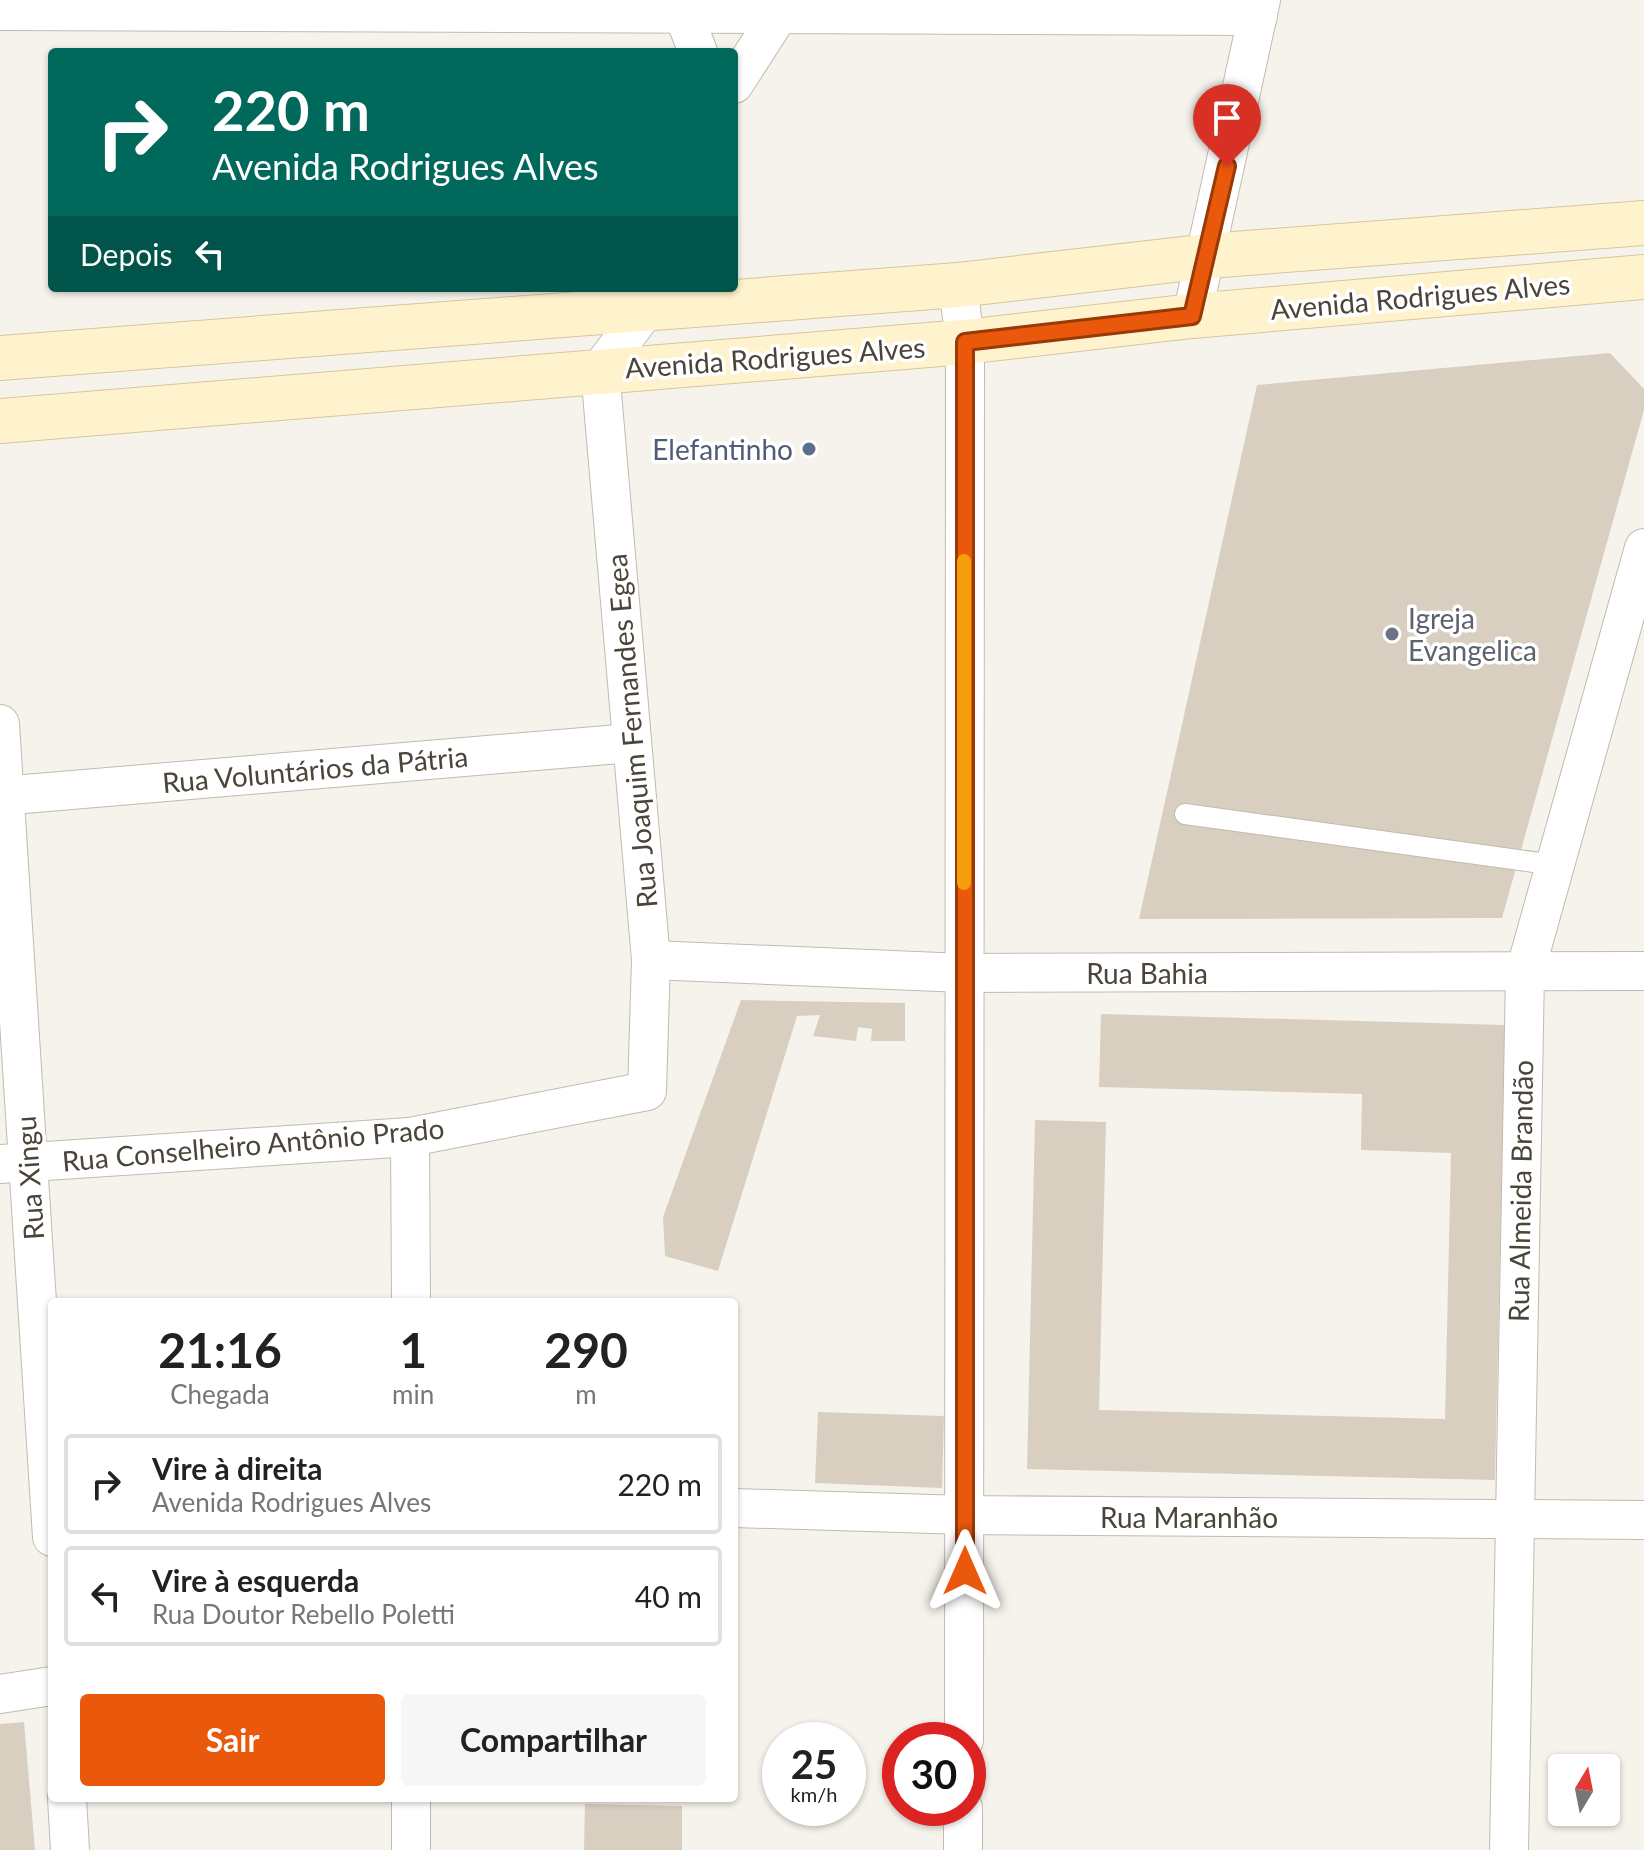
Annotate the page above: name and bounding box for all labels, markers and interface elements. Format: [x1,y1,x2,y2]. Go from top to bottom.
text: 220 m [212,76,370,143]
icon: right [80,80,184,184]
pin [1193,84,1261,166]
icon: arrive [1205,96,1249,140]
text: Avenida Rodrigues Alves [212,144,599,188]
icon: left [188,232,232,276]
text: Depois [80,236,172,272]
street label: Avenida Rodrigues Alves [1269,266,1571,326]
street label: Avenida Rodrigues Alves [624,330,926,384]
place label: Elefantinho [652,432,793,466]
marker: Elefantinho [800,440,818,458]
street label: Rua Joaquim Fernandes Egea [599,552,663,910]
place label: Igreja Evangelica [1408,601,1537,667]
marker: Igreja Evangelica [1383,625,1401,643]
street label: Rua Voluntários da Pátria [161,739,469,799]
street label: Rua Bahia [1086,956,1208,990]
street label: Rua Almeida Brandão [1501,1060,1539,1322]
street label: Rua Conselheiro Antônio Prado [60,1110,446,1178]
street label: Rua Xingu [8,1115,50,1241]
text: 21:16 [158,1321,282,1378]
text: 1 [399,1321,427,1378]
text: 290 [544,1321,628,1378]
text: Chegada [170,1378,270,1410]
text: min [392,1378,434,1410]
text: m [575,1378,597,1410]
text: Vire à direita [152,1450,322,1486]
icon: right [84,1462,128,1506]
text: 220 m [617,1466,702,1502]
text: Avenida Rodrigues Alves [152,1486,431,1518]
street label: Rua Maranhão [1100,1500,1278,1534]
position arrow [923,1529,1007,1613]
text: Vire à esquerda [152,1562,359,1598]
icon: left [84,1574,128,1618]
text: 40 m [635,1578,702,1614]
text: Rua Doutor Rebello Poletti [152,1598,455,1630]
button: Sair [80,1694,385,1786]
button: Compartilhar [401,1694,706,1786]
speed limit sign: 30 [882,1722,986,1826]
text: 25 [791,1740,837,1788]
north arrow [1548,1754,1620,1826]
map controls [1548,1754,1620,1826]
text: km/h [791,1782,837,1806]

